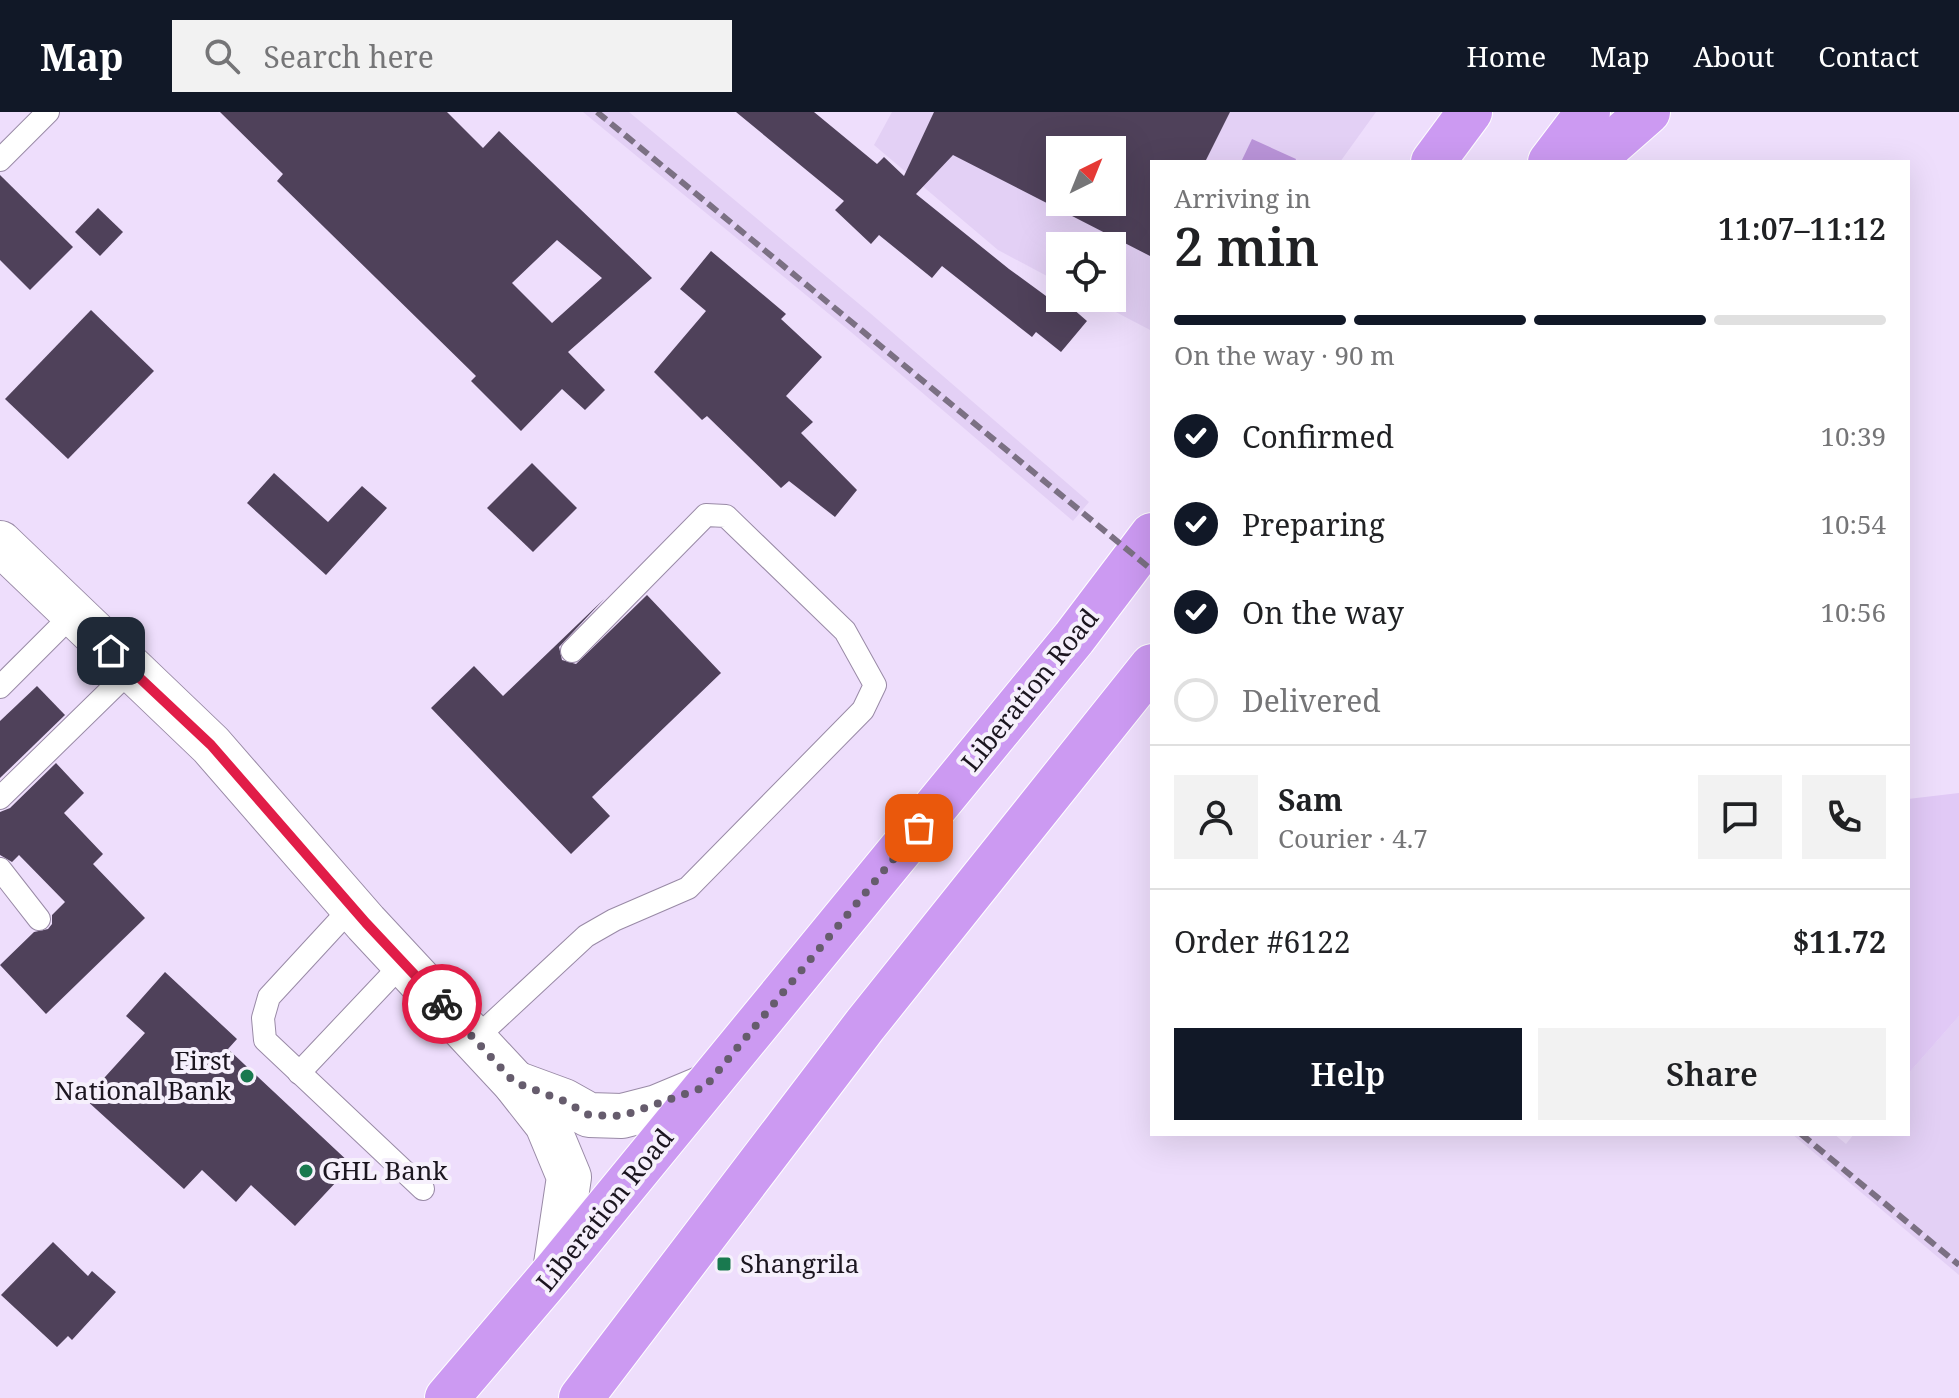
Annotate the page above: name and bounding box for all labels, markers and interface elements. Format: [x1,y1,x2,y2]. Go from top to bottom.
search box [172,20,732,92]
text: Map [40,30,124,82]
icon: search [200,34,244,78]
text: Search here [264,36,434,77]
text: Home [1467,37,1546,75]
text: Map [1590,37,1650,75]
text: About [1694,37,1774,75]
text: Contact [1818,37,1919,75]
north arrow [1046,136,1126,216]
map controls [1046,136,1126,312]
text: Arriving in [1174,180,1311,216]
text: 11:07–11:12 [1718,208,1886,249]
text: 2 min [1174,210,1319,281]
button: locate [1046,232,1126,312]
text: On the way · 90 m [1174,337,1395,373]
icon: check [1174,414,1218,458]
text: Confirmed [1242,416,1394,457]
text: 10:39 [1820,418,1886,454]
icon: check [1174,502,1218,546]
text: Preparing [1242,504,1385,545]
text: 10:54 [1820,506,1886,542]
icon: check [1174,590,1218,634]
text: On the way [1242,592,1404,633]
text: 10:56 [1820,594,1886,630]
street label: Liberation Road [952,601,1106,778]
pin [77,617,145,685]
icon: home [89,629,133,673]
text: Delivered [1242,680,1381,721]
button: person [1174,775,1258,859]
button: chat [1698,775,1782,859]
button: phone [1802,775,1886,859]
text: Sam [1278,779,1343,820]
pin [885,794,953,862]
icon: bag [897,806,941,850]
text: Courier · 4.7 [1278,820,1428,856]
text: Order #6122 [1174,921,1351,962]
text: $11.72 [1792,921,1886,962]
courier [402,964,482,1044]
icon: bike [420,982,464,1026]
button: Help [1174,1028,1522,1120]
button: Share [1538,1028,1886,1120]
place label: First National Bank [54,1042,232,1108]
marker: First National Bank [238,1067,256,1085]
street label: Liberation Road [527,1121,681,1298]
place label: GHL Bank [322,1152,449,1188]
marker: GHL Bank [297,1162,315,1180]
place label: Shangrila [740,1245,859,1281]
marker: Shangrila [715,1255,733,1273]

